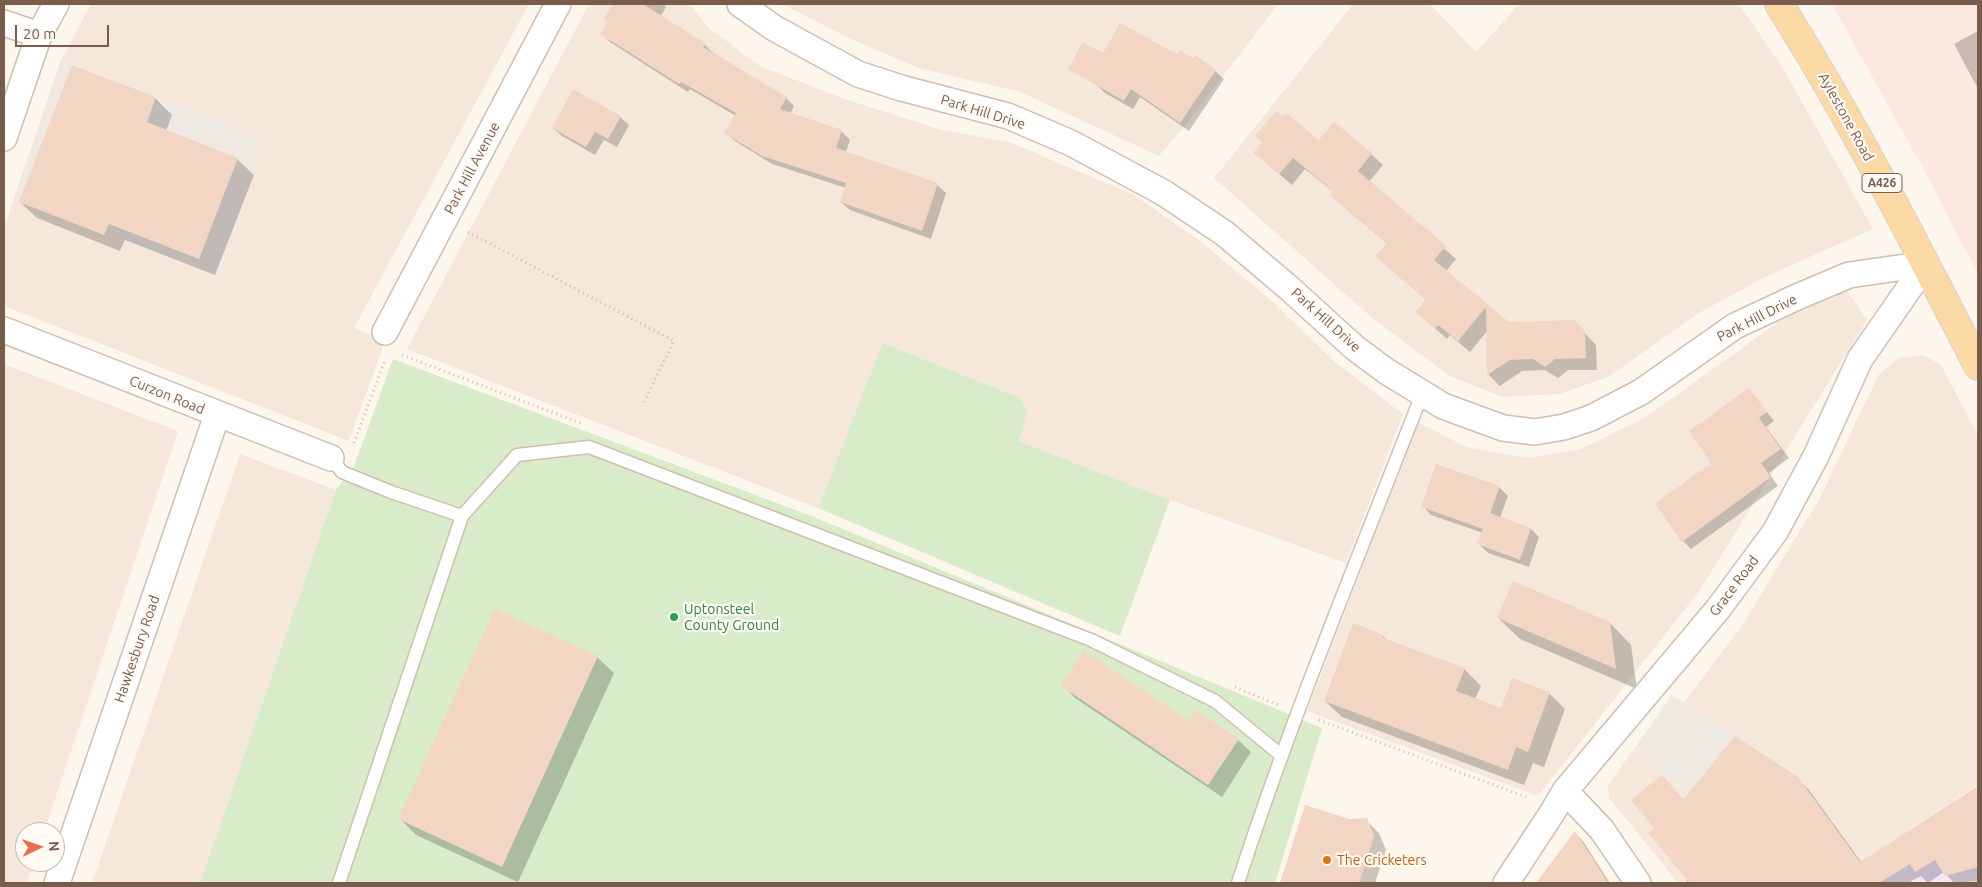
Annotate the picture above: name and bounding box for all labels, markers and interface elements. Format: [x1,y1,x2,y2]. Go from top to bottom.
scale bar [18,15,111,47]
text: 20 m [23,25,56,42]
street label: Aylestone Road [1815,70,1877,164]
street label: Park Hill Drive [939,91,1027,133]
street label: Park Hill Avenue [441,119,503,217]
road number: A426 [1862,174,1902,192]
street label: Park Hill Drive [1288,284,1364,356]
street label: Park Hill Drive [1714,291,1800,345]
street label: Curzon Road [127,372,207,418]
street label: Grace Road [1706,552,1762,620]
street label: Hawkesbury Road [111,593,163,705]
place label: Uptonsteel County Ground [684,601,779,634]
marker: Uptonsteel County Ground [668,611,680,623]
north arrow [15,822,65,872]
text: N [46,841,62,852]
place label: The Cricketers [1337,852,1427,868]
marker: The Cricketers [1321,854,1333,866]

